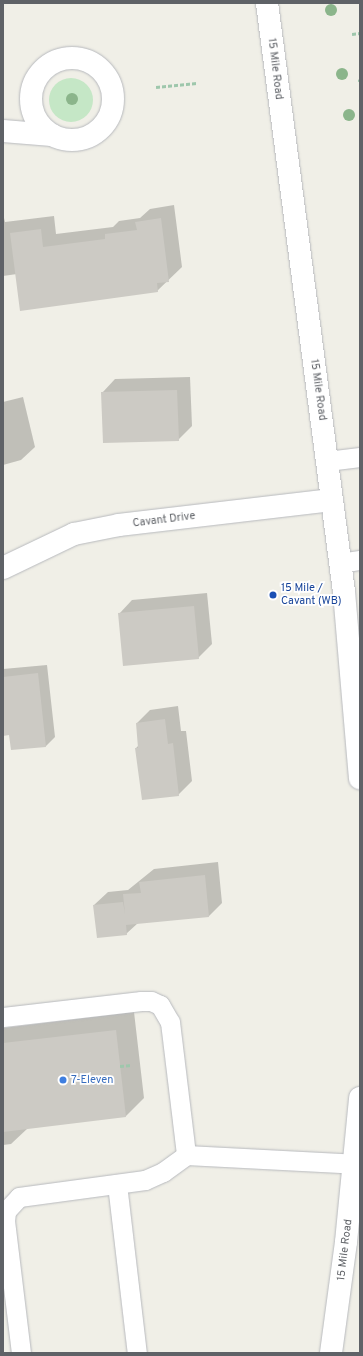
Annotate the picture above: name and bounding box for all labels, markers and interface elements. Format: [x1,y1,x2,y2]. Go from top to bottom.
street label: 15 Mile Road [265,37,285,101]
street label: 15 Mile Road [307,358,329,422]
street label: Cavant Drive [132,510,196,530]
place label: 15 Mile / Cavant (WB) [281,582,342,608]
marker: 15 Mile / Cavant (WB) [268,590,278,600]
place label: 7-Eleven [71,1073,113,1087]
marker: 7-Eleven [58,1075,68,1085]
street label: 15 Mile Road [335,1218,355,1282]

